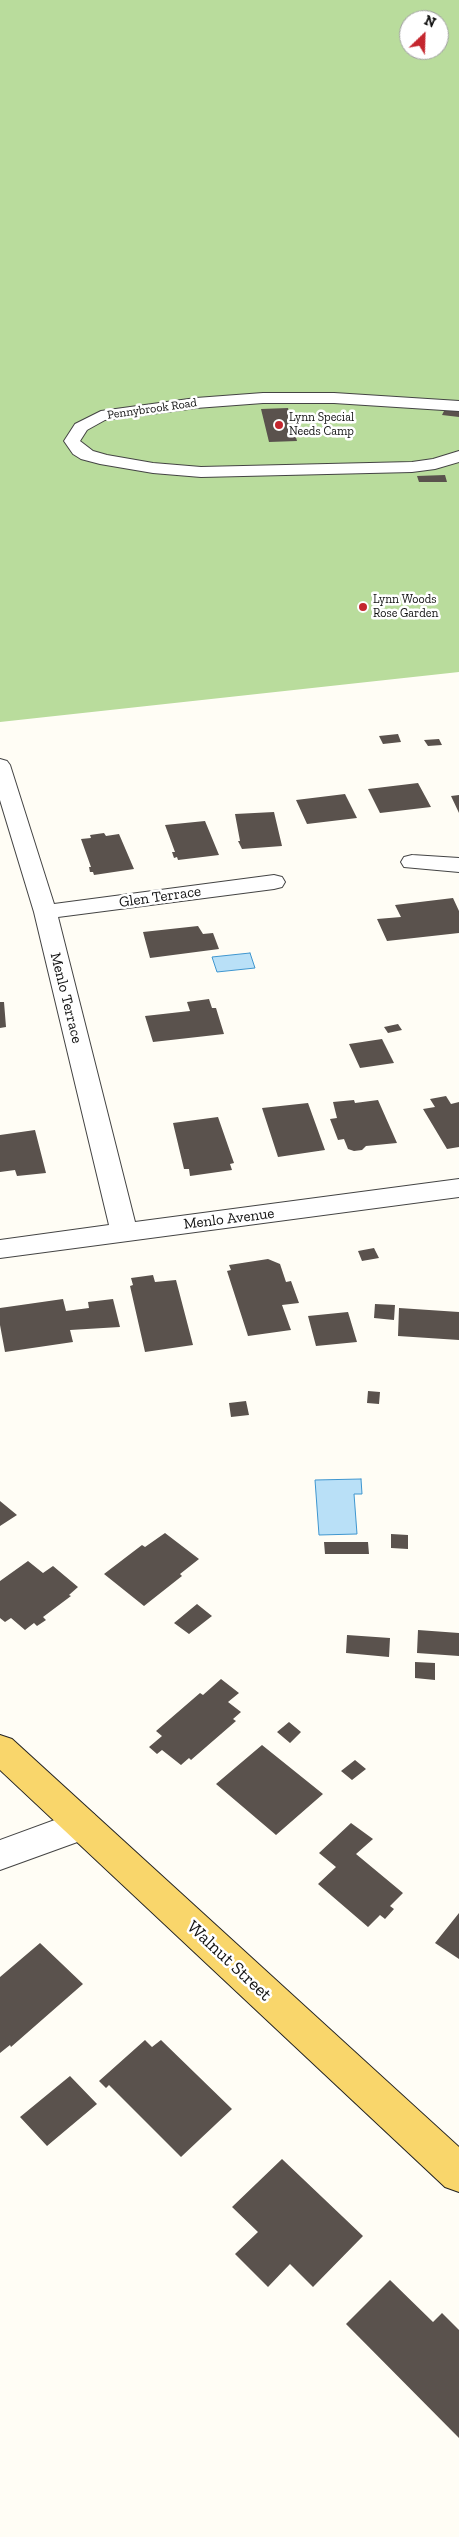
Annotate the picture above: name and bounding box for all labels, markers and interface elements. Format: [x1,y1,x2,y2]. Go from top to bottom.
north arrow [399,10,449,60]
text: N [422,12,438,32]
street label: Pennybrook Road [106,396,198,422]
place label: Lynn Special Needs Camp [289,411,354,439]
marker: Lynn Special Needs Camp [273,419,285,431]
place label: Lynn Woods Rose Garden [373,593,438,621]
marker: Lynn Woods Rose Garden [357,601,369,613]
street label: Glen Terrace [118,882,202,912]
street label: Menlo Terrace [46,951,86,1045]
street label: Menlo Avenue [183,1205,275,1233]
street label: Walnut Street [182,1916,276,2006]

